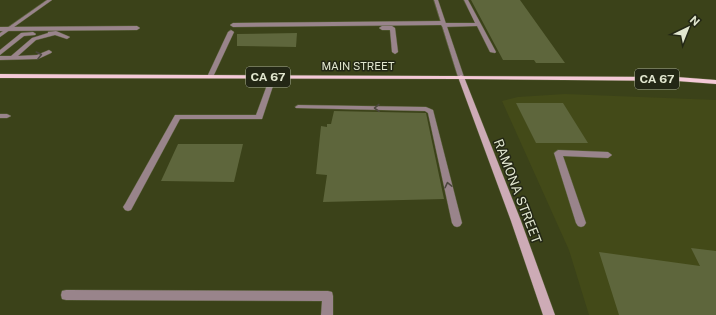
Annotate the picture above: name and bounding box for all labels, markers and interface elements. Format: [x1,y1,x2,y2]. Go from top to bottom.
north arrow [668,8,708,48]
text: N [688,13,702,28]
one-way arrow [35,52,42,60]
street label: MAIN STREET [321,60,395,72]
road number: CA 67 [246,67,290,87]
road number: CA 67 [635,69,679,89]
one-way arrow [374,104,380,112]
street label: RAMONA STREET [491,137,544,246]
one-way arrow [444,182,453,189]

